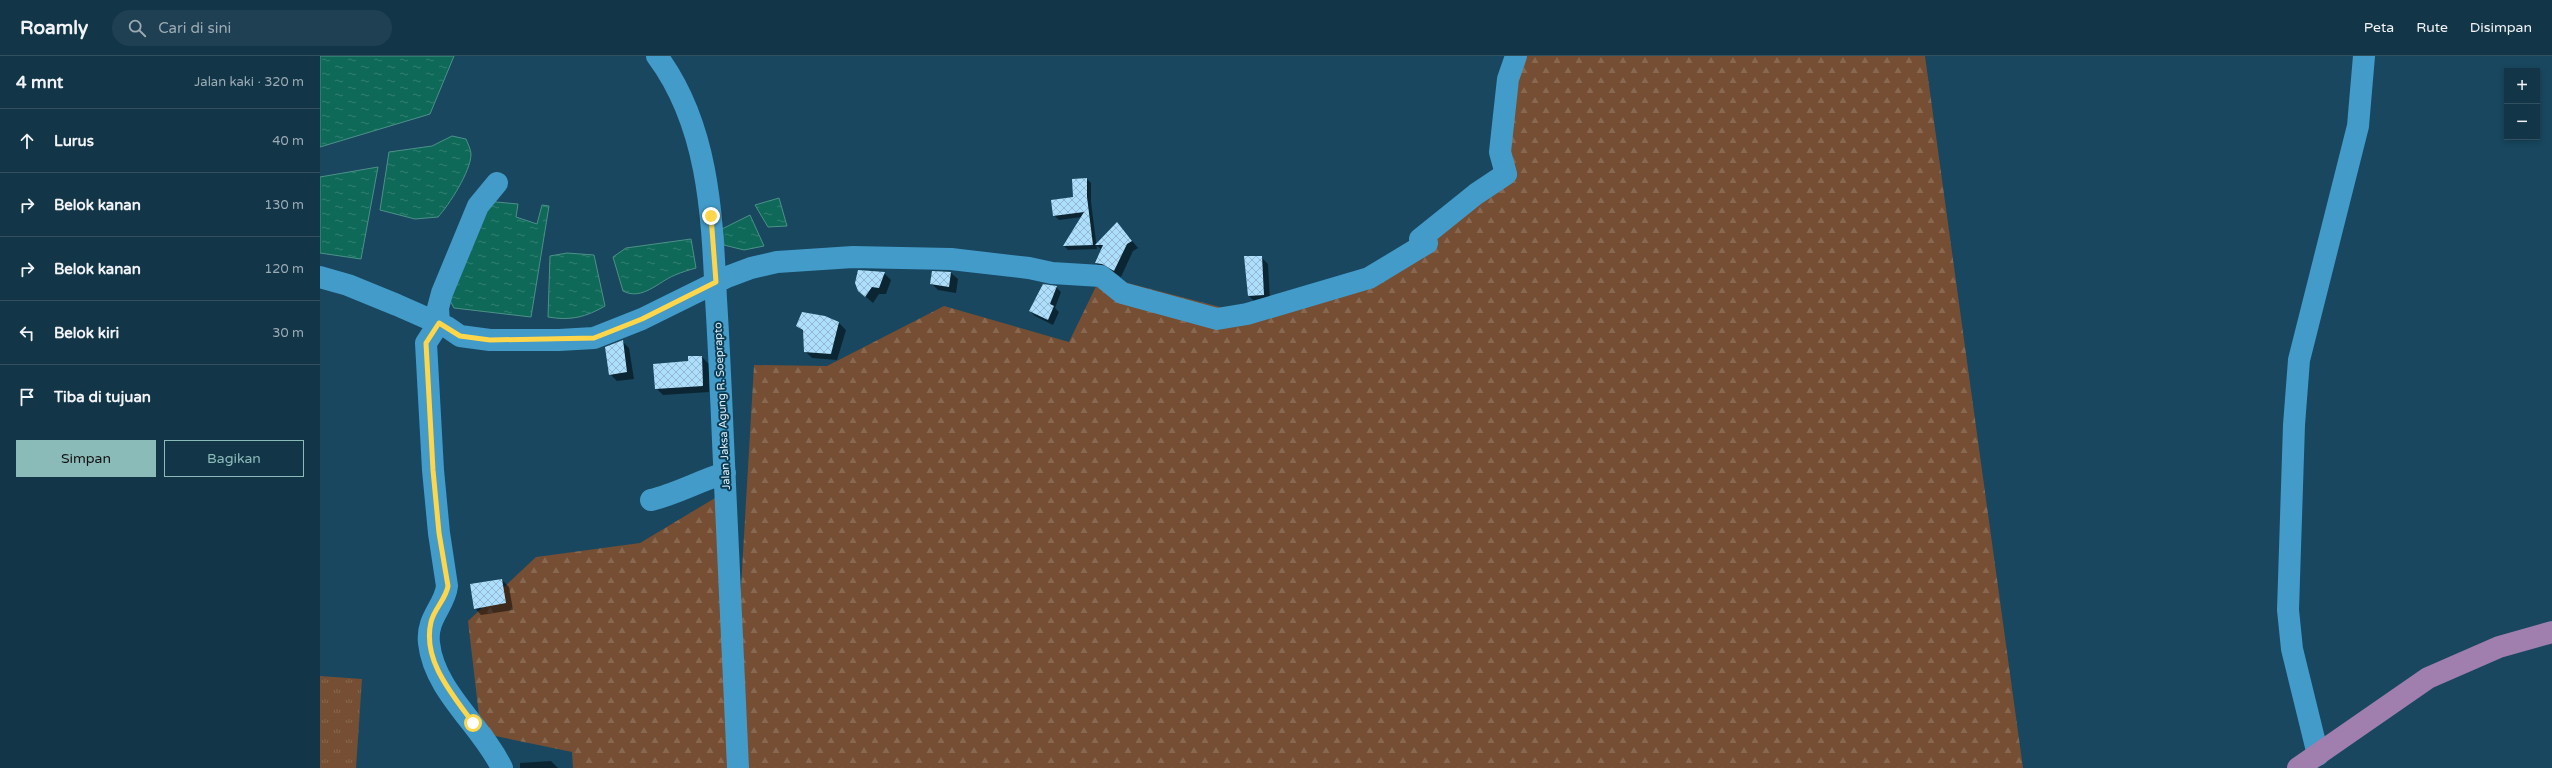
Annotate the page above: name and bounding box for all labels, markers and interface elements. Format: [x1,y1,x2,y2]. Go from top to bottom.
search box [112,10,392,46]
text: Roamly [20,17,88,39]
icon: search [126,17,148,39]
text: Cari di sini [158,19,231,37]
text: Peta [2364,19,2394,36]
text: Rute [2416,19,2448,36]
text: Disimpan [2470,19,2532,36]
map controls [2504,68,2540,140]
button: + [2504,68,2540,104]
text: 4 mnt [16,72,63,93]
text: Jalan kaki · 320 m [194,74,304,90]
button: − [2504,104,2540,140]
icon: ahead [16,130,38,152]
text: Lurus [54,132,94,150]
text: 40 m [272,133,304,149]
icon: right [16,194,38,216]
text: Belok kanan [54,196,141,214]
text: 130 m [264,197,304,213]
route end [702,207,720,225]
icon: right [16,258,38,280]
text: Belok kanan [54,260,141,278]
text: 120 m [264,261,304,277]
icon: left [16,322,38,344]
street label: Jalan Jaksa Agung R. Soeprapto [711,322,733,490]
text: Belok kiri [54,324,119,342]
text: 30 m [272,325,304,341]
icon: arrive [16,386,38,408]
text: Tiba di tujuan [54,388,151,406]
button: Simpan [16,440,156,477]
button: Bagikan [164,440,304,477]
route start [464,714,482,732]

